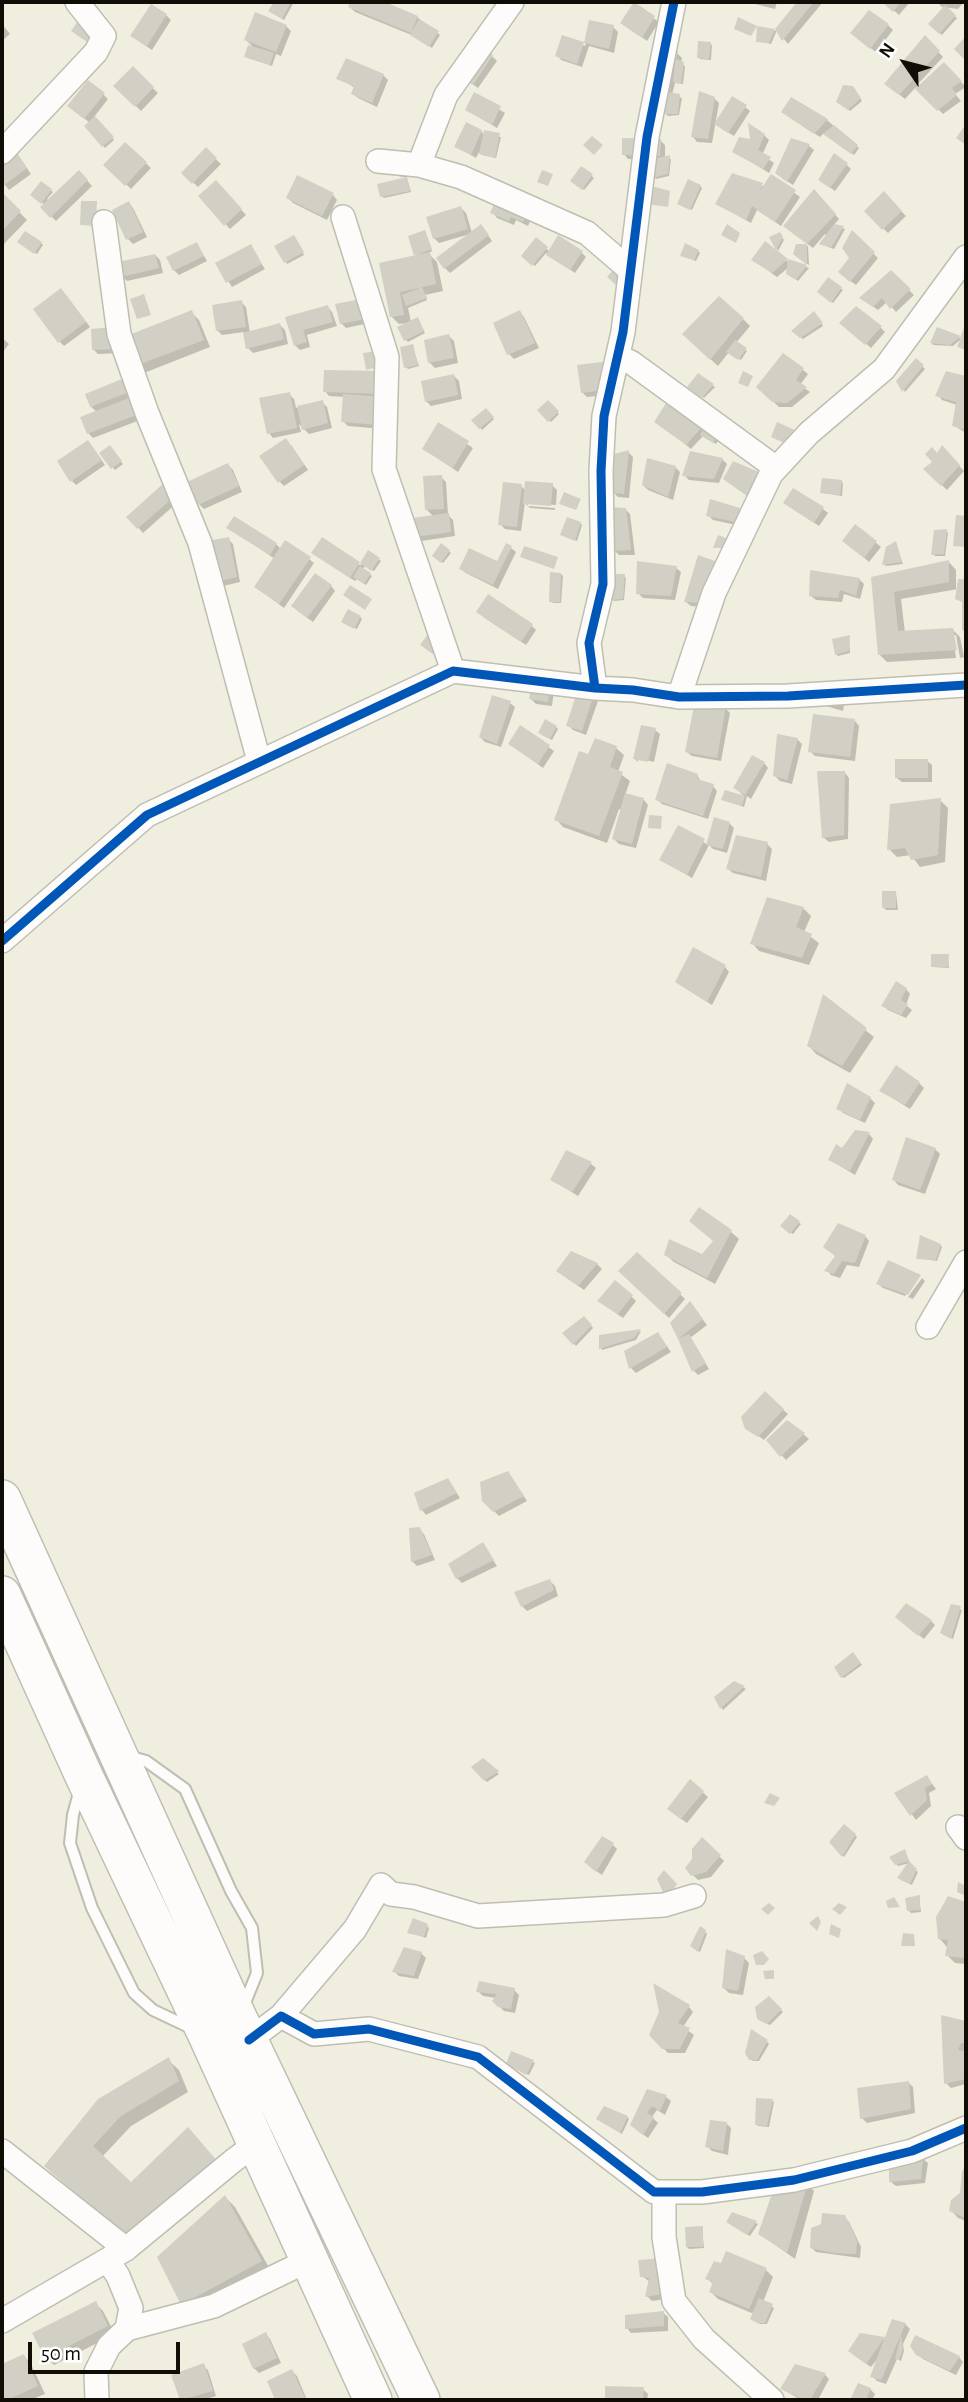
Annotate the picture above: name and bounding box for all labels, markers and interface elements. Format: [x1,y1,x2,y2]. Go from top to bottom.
north arrow [870,28,940,98]
text: N [876,40,899,62]
scale bar [32,2328,184,2372]
text: 50 m [41,2343,81,2364]

